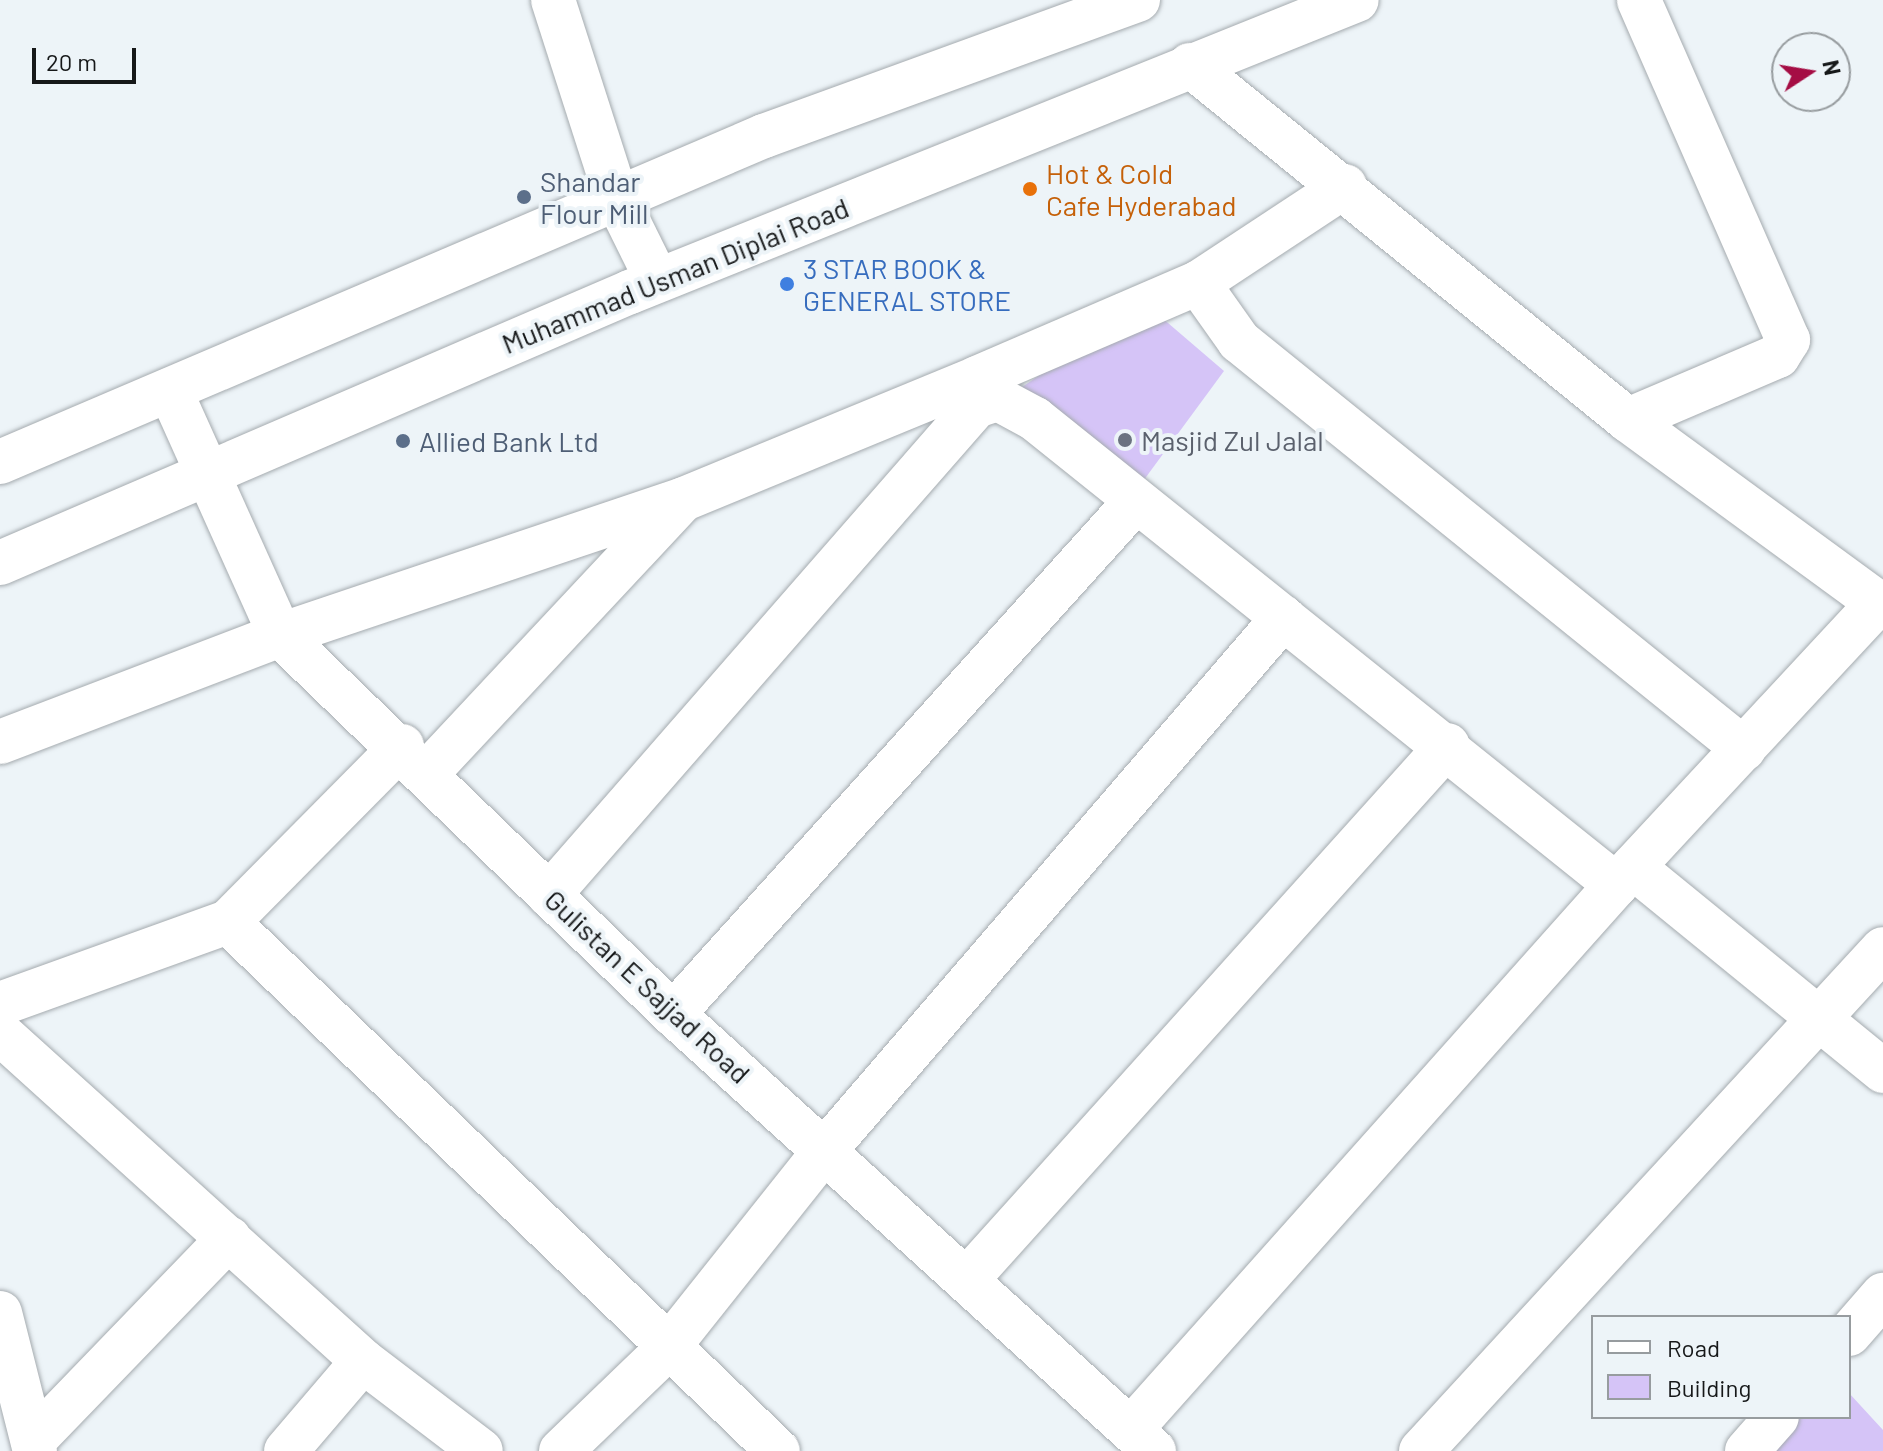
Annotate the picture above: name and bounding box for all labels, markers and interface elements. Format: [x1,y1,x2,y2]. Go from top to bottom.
scale bar [36,32,140,82]
north arrow [1771,32,1851,112]
text: 20 m [46,47,97,76]
text: N [1818,58,1847,77]
place label: Hot & Cold Cafe Hyderabad [1046,156,1236,222]
place label: Shandar Flour Mill [540,164,648,230]
marker: Hot & Cold Cafe Hyderabad [1021,180,1039,198]
marker: Shandar Flour Mill [515,188,533,206]
street label: Muhammad Usman Diplai Road [497,190,853,360]
place label: 3 STAR BOOK & GENERAL STORE [803,251,1011,317]
marker: 3 STAR BOOK & GENERAL STORE [778,275,796,293]
place label: Masjid Zul Jalal [1141,423,1324,457]
place label: Allied Bank Ltd [419,424,599,458]
marker: Masjid Zul Jalal [1116,431,1134,449]
marker: Allied Bank Ltd [394,432,412,450]
street label: Gulistan E Sajjad Road [538,882,758,1090]
legend [1591,1315,1851,1419]
text: Road [1667,1333,1720,1362]
text: Building [1667,1373,1751,1402]

